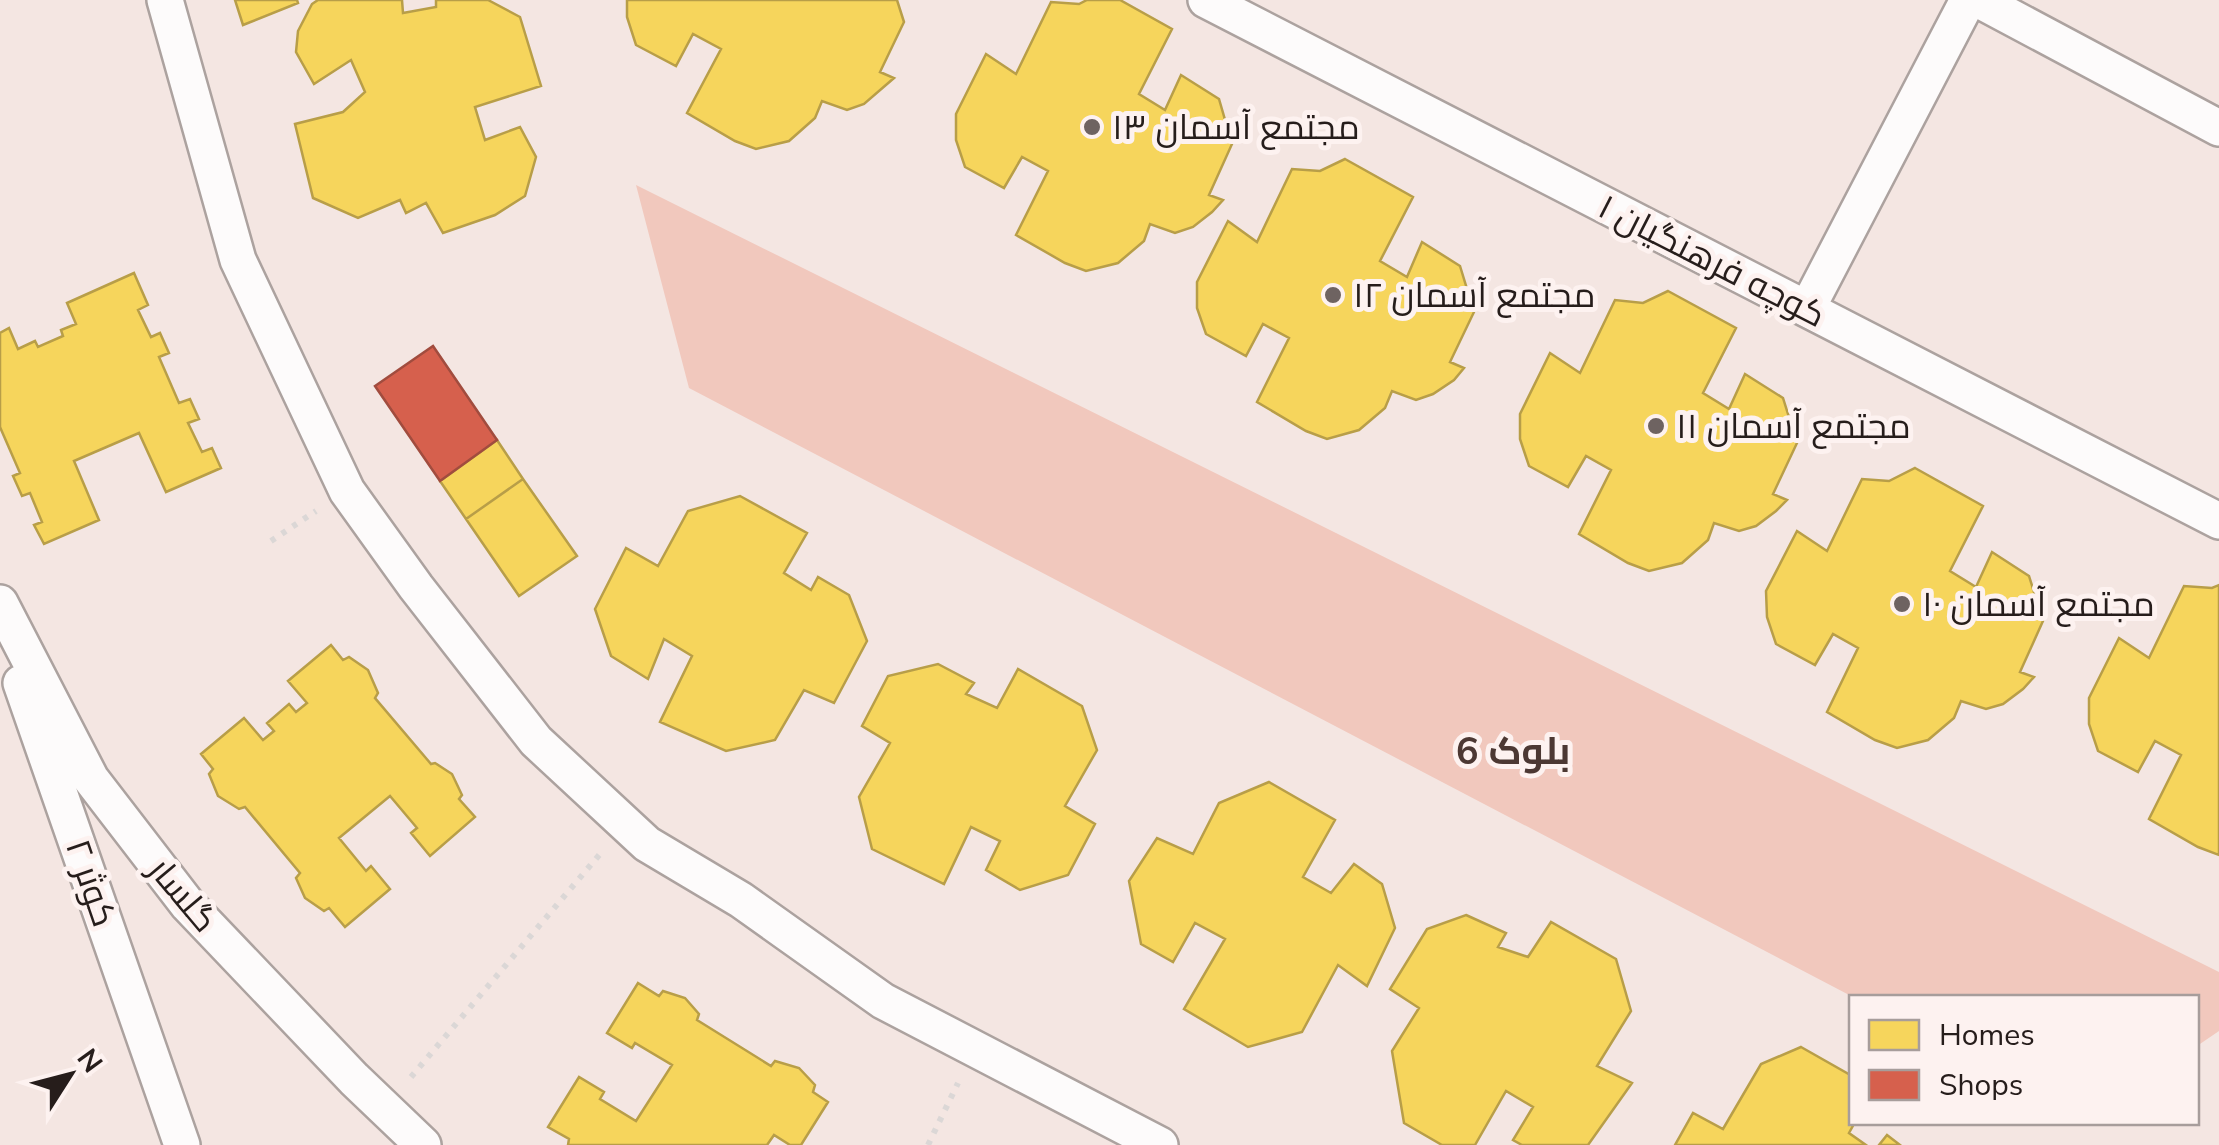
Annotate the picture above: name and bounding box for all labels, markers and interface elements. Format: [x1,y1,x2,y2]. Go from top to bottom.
place label: مجتمع آسمان ۱۳ [1112,104,1360,151]
marker: مجتمع آسمان ۱۳ [1081,116,1103,138]
street label: کوچه فرهنگیان ۱ [1590,183,1834,339]
place label: مجتمع آسمان ۱۲ [1353,272,1595,319]
marker: مجتمع آسمان ۱۲ [1322,284,1344,306]
place label: مجتمع آسمان ۱۱ [1676,403,1911,450]
marker: مجتمع آسمان ۱۱ [1645,415,1667,437]
place label: مجتمع آسمان ۱۰ [1922,581,2155,628]
marker: مجتمع آسمان ۱۰ [1891,593,1913,615]
district label: بلوک 6 [1456,726,1570,777]
street label: کوثر ۲ [54,833,128,933]
street label: گلسار [137,846,228,942]
legend [1849,995,2199,1125]
text: Homes [1939,1015,2035,1056]
north arrow [20,1025,120,1125]
text: N [68,1041,111,1081]
text: Shops [1939,1065,2023,1106]

